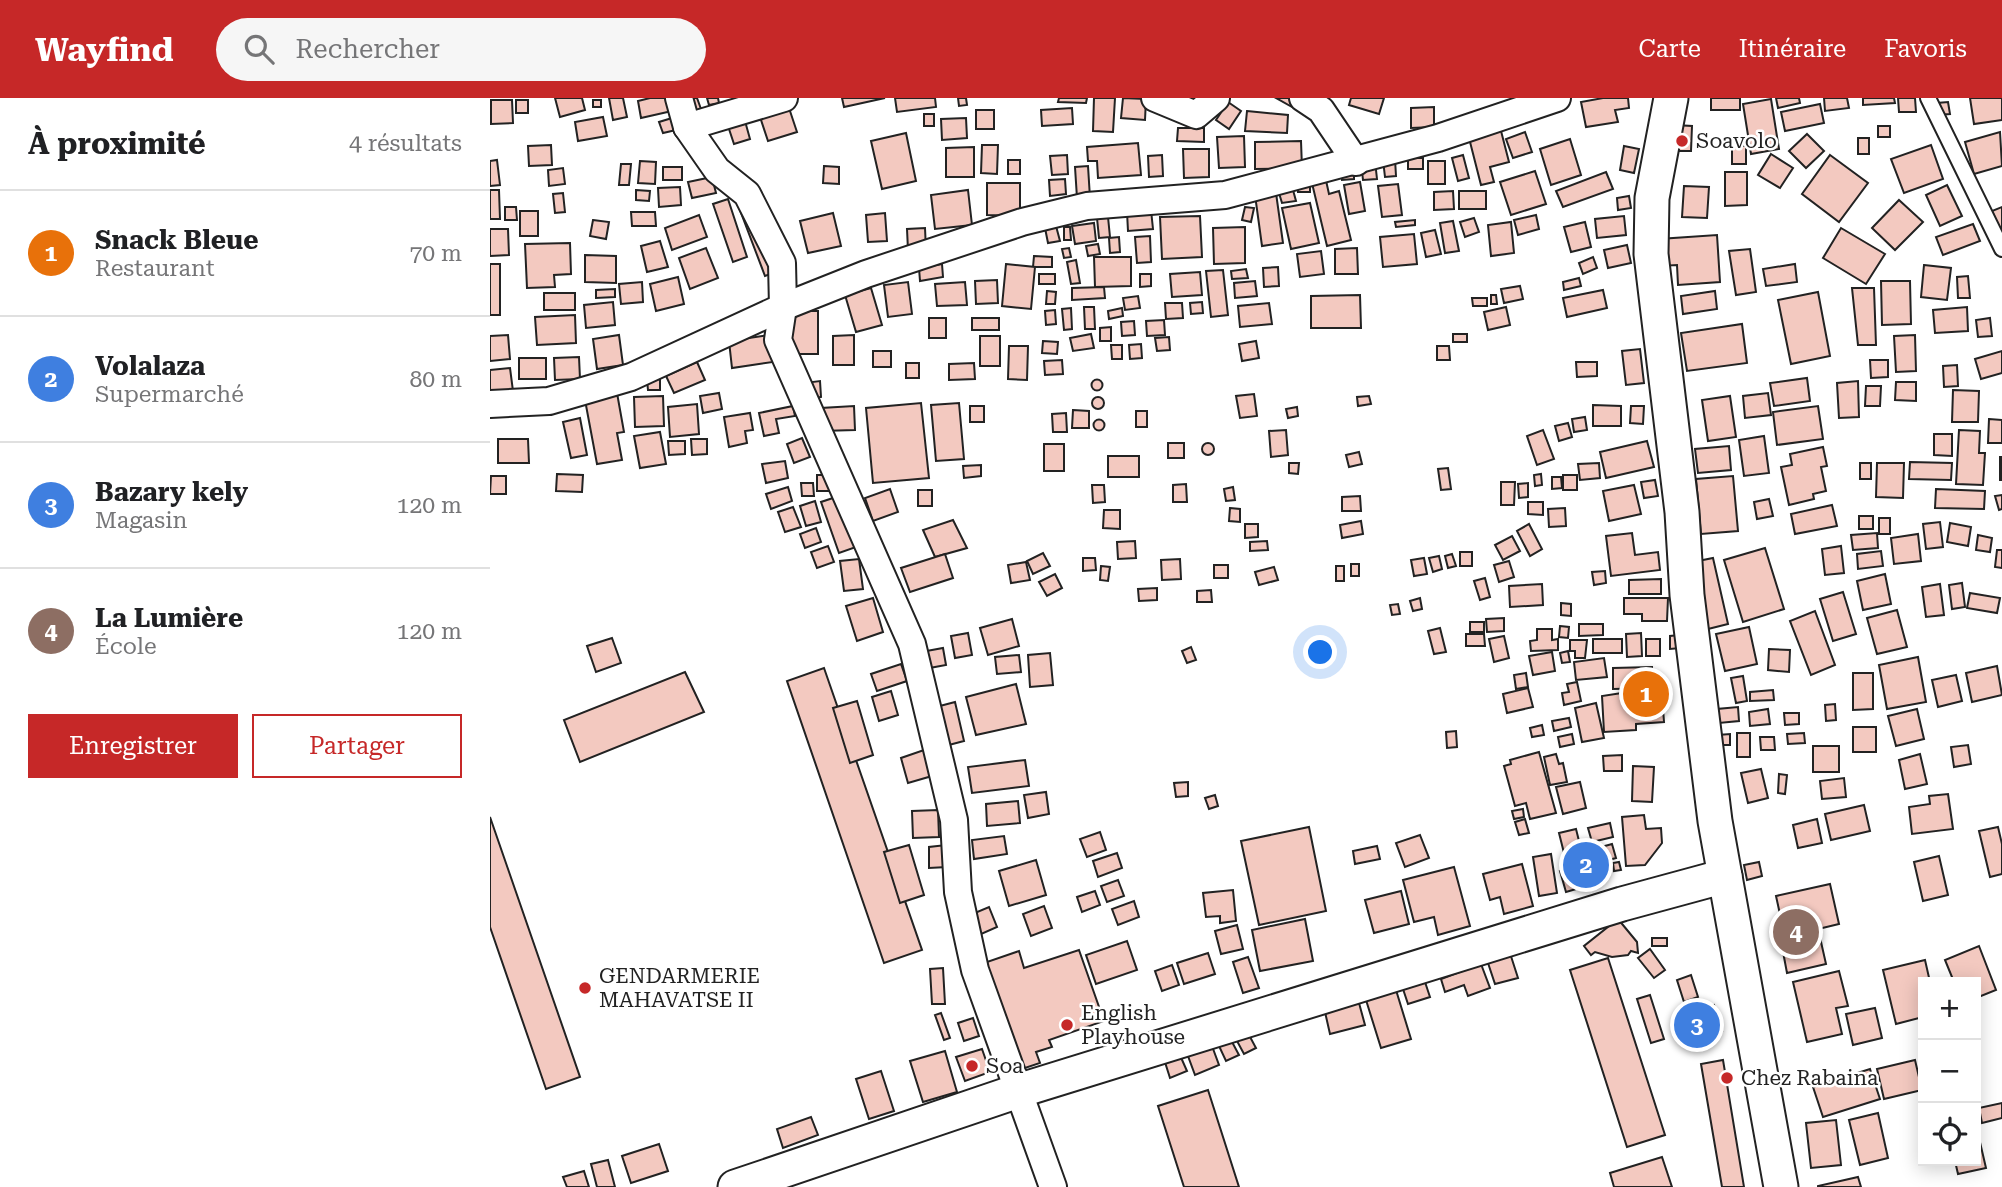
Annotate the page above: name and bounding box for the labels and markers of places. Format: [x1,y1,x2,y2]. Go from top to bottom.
place label: Soavolo [1696,129,1777,153]
marker: Soavolo [1674,133,1690,149]
pin: 1 [1623,668,1669,720]
pin: 2 [1563,839,1609,891]
pin: 4 [1773,906,1819,958]
place label: GENDARMERIE MAHAVATSE II [599,964,760,1012]
marker: GENDARMERIE MAHAVATSE II [577,980,593,996]
pin: 3 [1674,999,1720,1051]
place label: English Playhouse [1081,1001,1185,1049]
marker: English Playhouse [1059,1017,1075,1033]
place label: Soa [986,1054,1024,1078]
marker: Soa [964,1058,980,1074]
place label: Chez Rabaina [1741,1066,1879,1090]
marker: Chez Rabaina [1719,1070,1735,1086]

